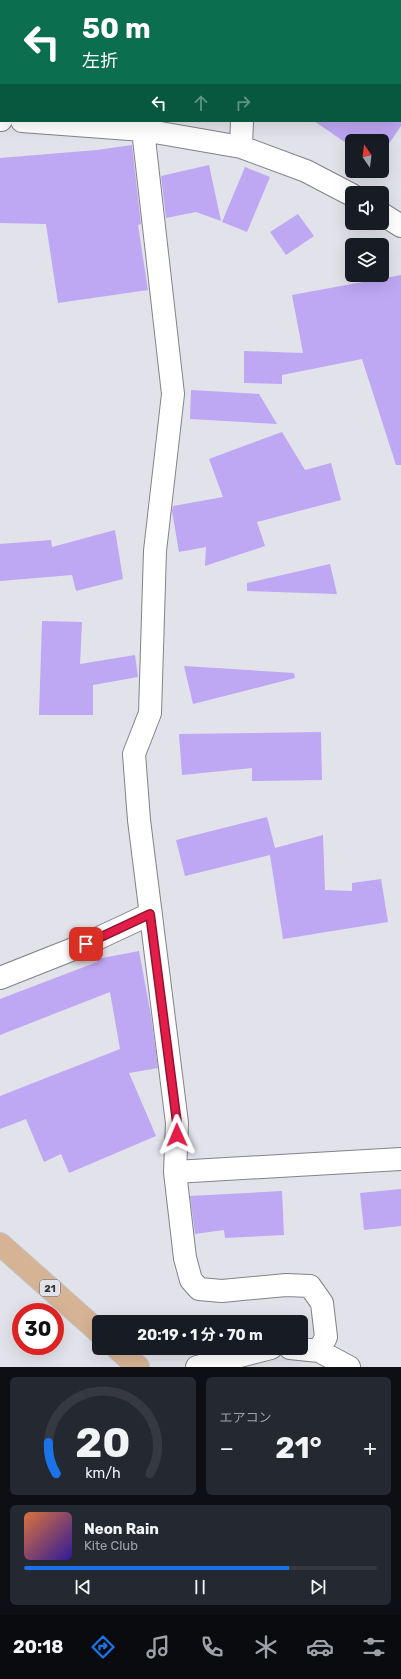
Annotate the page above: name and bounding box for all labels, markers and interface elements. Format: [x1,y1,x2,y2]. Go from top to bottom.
text: 50 m [82,12,151,45]
icon: left [16,16,68,68]
text: 左折 [82,50,118,72]
icon: left [148,92,170,114]
icon: ahead [190,92,212,114]
icon: right [232,92,254,114]
north arrow [345,134,389,178]
map controls [345,134,389,282]
button: sound [345,186,389,230]
button: layers [345,238,389,282]
pin [69,927,103,961]
icon: arrive [75,933,97,955]
position arrow [156,1114,198,1156]
road number: 21 [40,1280,60,1296]
speed limit sign: 30 [12,1303,64,1355]
text: 20:19 · 1 分 · 70 m [137,1326,263,1344]
text: エアコン [220,1410,272,1425]
text: 20 [75,1418,130,1467]
text: 21° [275,1430,322,1466]
text: − [220,1435,234,1462]
text: + [363,1435,377,1462]
text: km/h [85,1465,121,1482]
text: Neon Rain [84,1520,159,1538]
text: Kite Club [84,1538,138,1553]
icon: previous [72,1576,94,1598]
icon: pause [189,1576,211,1598]
icon: next [307,1576,329,1598]
icon: directions [89,1633,117,1661]
icon: music [144,1633,172,1661]
icon: phone [198,1633,226,1661]
icon: climate [252,1633,280,1661]
icon: car [306,1633,334,1661]
icon: filters [360,1633,388,1661]
text: 20:18 [13,1636,63,1658]

